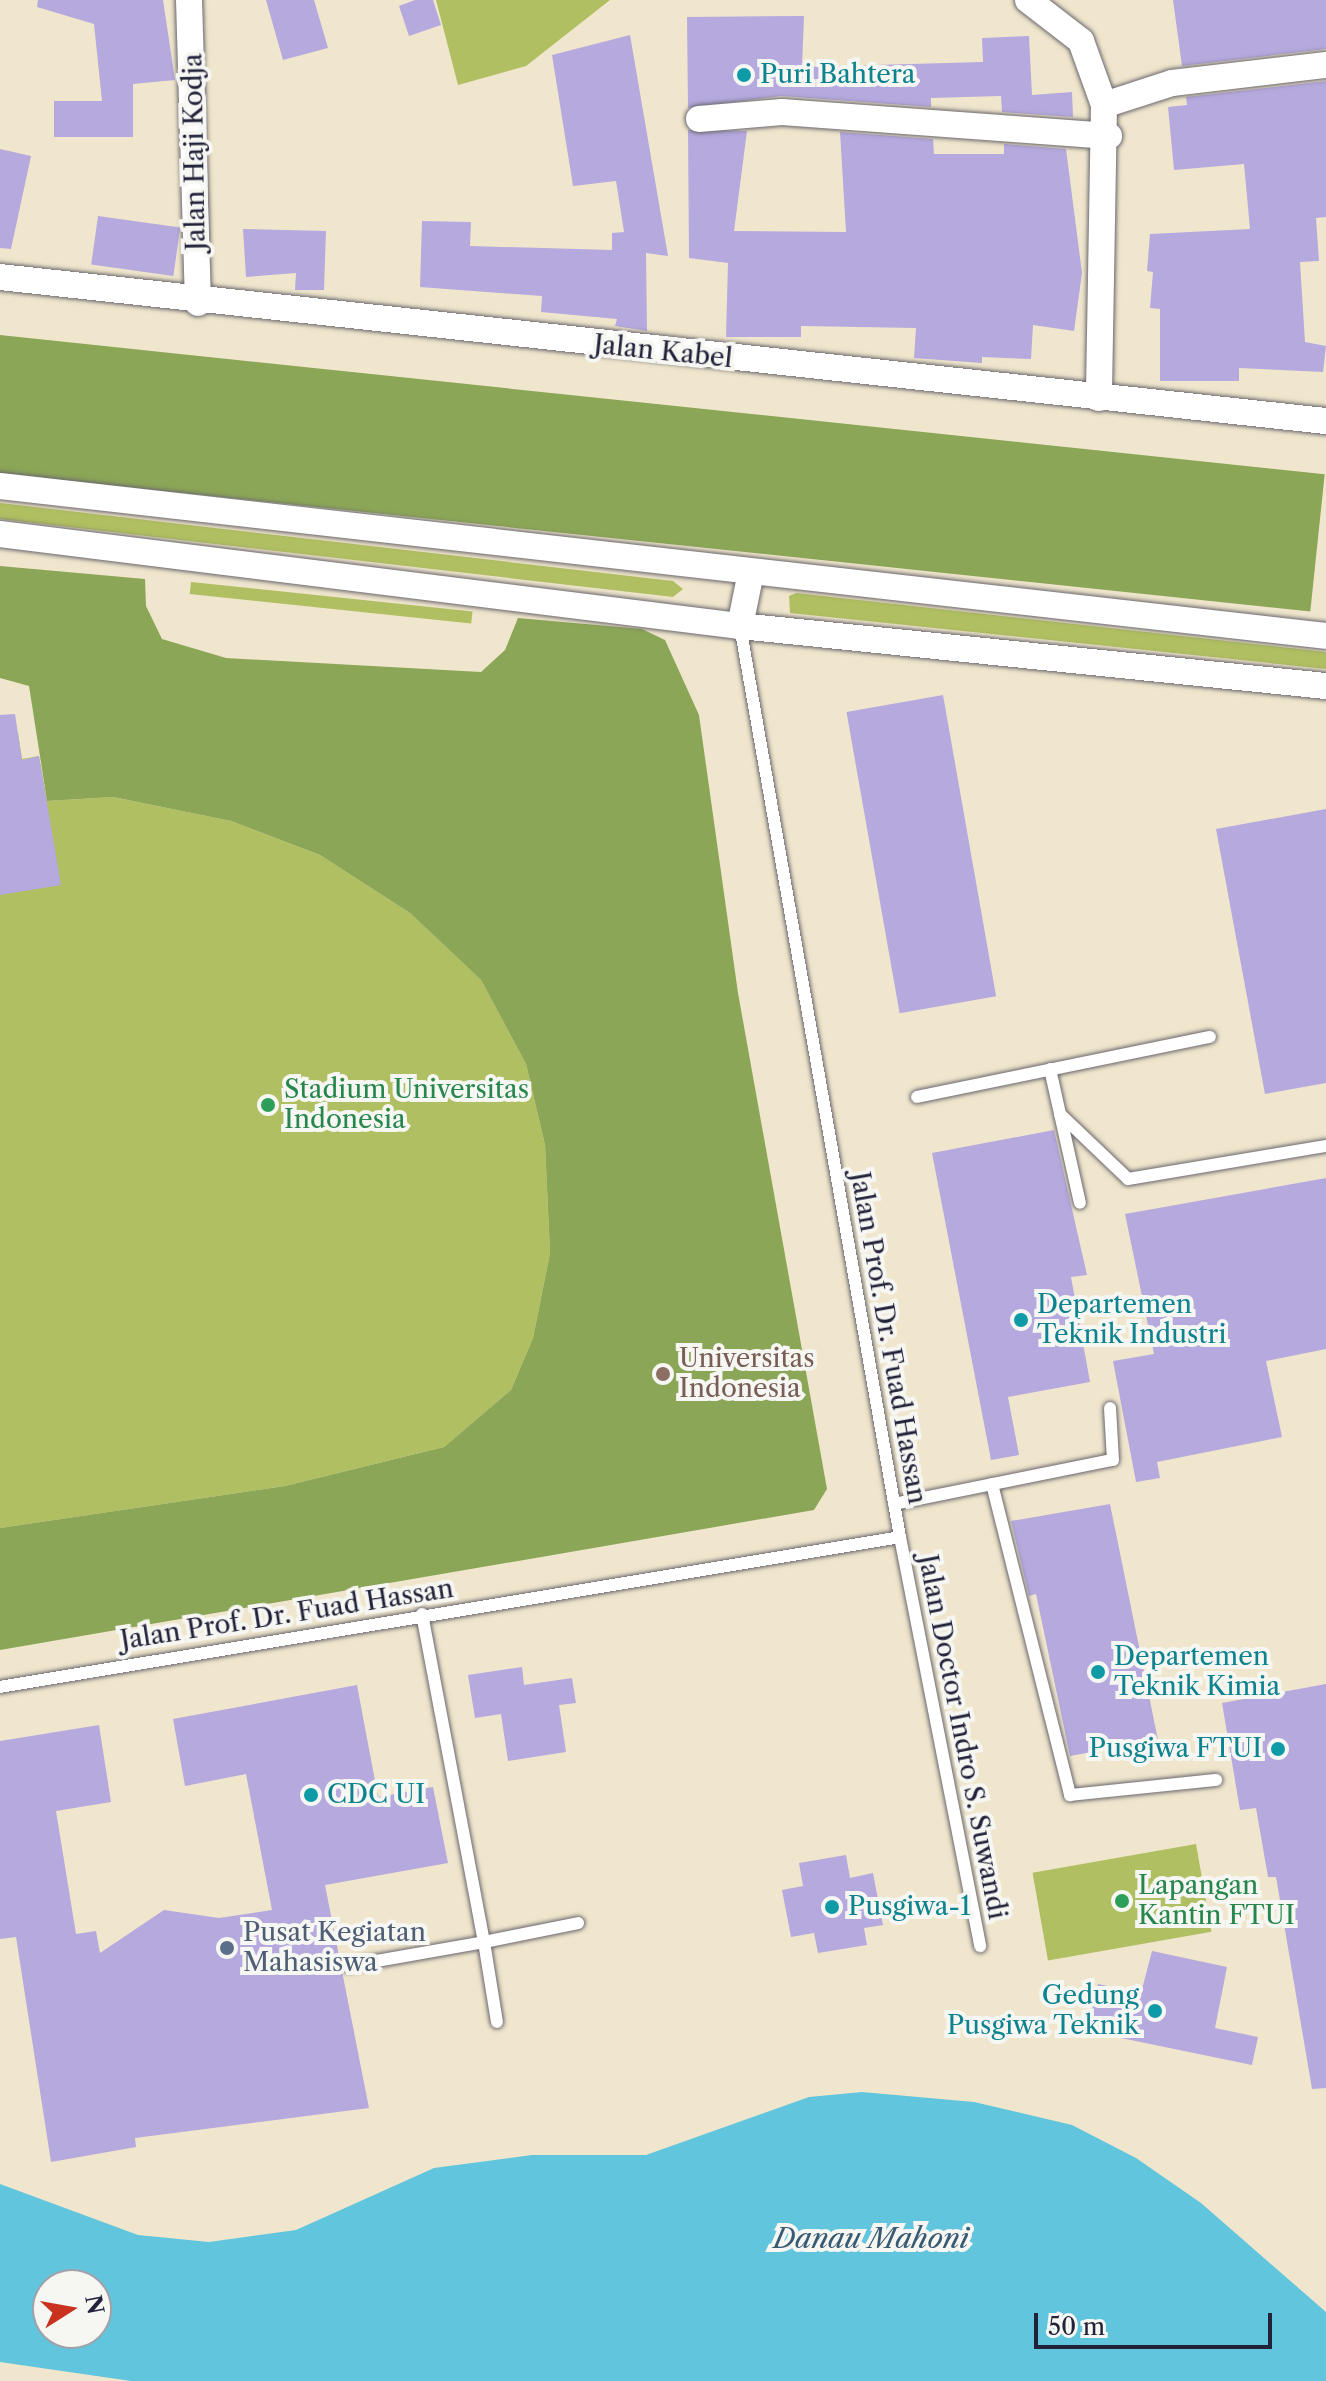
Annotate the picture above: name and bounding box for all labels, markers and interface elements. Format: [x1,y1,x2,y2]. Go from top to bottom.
street label: Jalan Haji Kodja [178,53,212,251]
place label: Puri Bahtera [760,59,915,91]
marker: Puri Bahtera [735,66,753,84]
street label: Jalan Kabel [592,329,734,375]
place label: Stadium Universitas Indonesia [284,1074,529,1136]
marker: Stadium Universitas Indonesia [259,1096,277,1114]
street label: Jalan Prof. Dr. Fuad Hassan [843,1169,933,1507]
place label: Departemen Teknik Industri [1037,1289,1227,1350]
marker: Departemen Teknik Industri [1012,1311,1030,1329]
place label: Universitas Indonesia [679,1343,815,1404]
marker: Universitas Indonesia [654,1365,672,1383]
street label: Jalan Doctor Indro S. Suwandi [911,1552,1013,1922]
street label: Jalan Prof. Dr. Fuad Hassan [118,1573,456,1657]
place label: Departemen Teknik Kimia [1114,1641,1281,1702]
marker: Departemen Teknik Kimia [1089,1663,1107,1681]
place label: Pusgiwa FTUI [1089,1733,1262,1765]
marker: Pusgiwa FTUI [1269,1740,1287,1758]
place label: CDC UI [327,1779,425,1811]
marker: CDC UI [302,1786,320,1804]
place label: Lapangan Kantin FTUI [1138,1870,1295,1932]
place label: Pusgiwa-1 [848,1891,971,1923]
marker: Lapangan Kantin FTUI [1113,1892,1131,1910]
marker: Pusgiwa-1 [823,1898,841,1916]
place label: Pusat Kegiatan Mahasiswa [243,1917,426,1978]
marker: Pusat Kegiatan Mahasiswa [218,1939,236,1957]
place label: Gedung Pusgiwa Teknik [946,1980,1139,2042]
marker: Gedung Pusgiwa Teknik [1146,2002,1164,2020]
water label: Danau Mahoni [773,2221,969,2255]
north arrow [32,2269,112,2349]
text: N [79,2293,109,2317]
scale bar [1038,2297,1276,2347]
text: 50 m [1048,2312,1105,2341]

